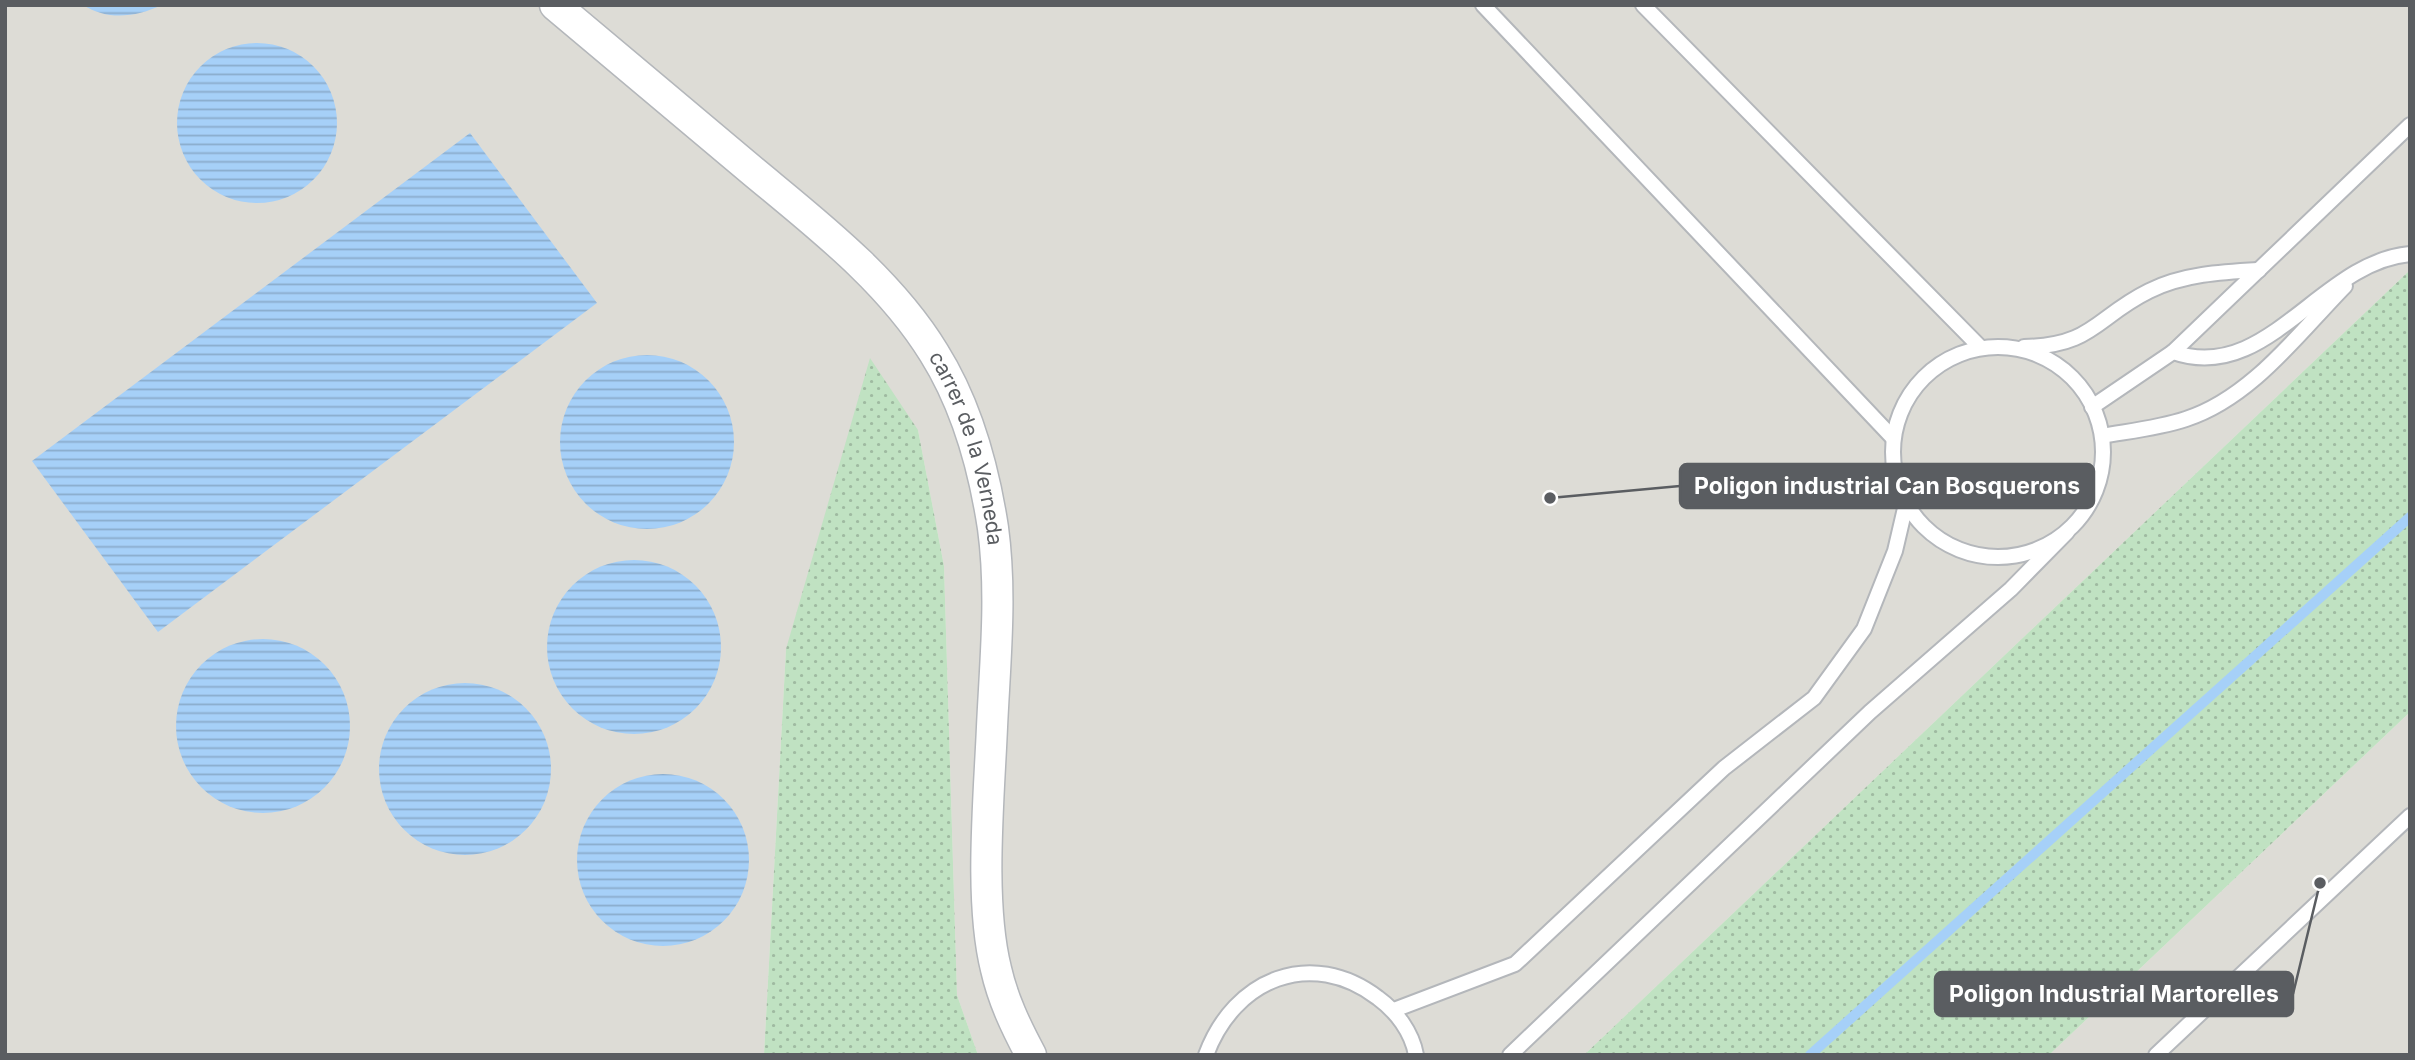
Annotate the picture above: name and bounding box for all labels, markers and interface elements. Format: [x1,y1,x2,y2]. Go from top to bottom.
street label: carrer de la Verneda [924,346,1008,546]
callout: Poligon industrial Can Bosquerons [1680,464,2094,508]
text: Poligon industrial Can Bosquerons [1694,472,2080,500]
callout: Poligon Industrial Martorelles [1935,972,2293,1016]
text: Poligon Industrial Martorelles [1949,980,2279,1008]

